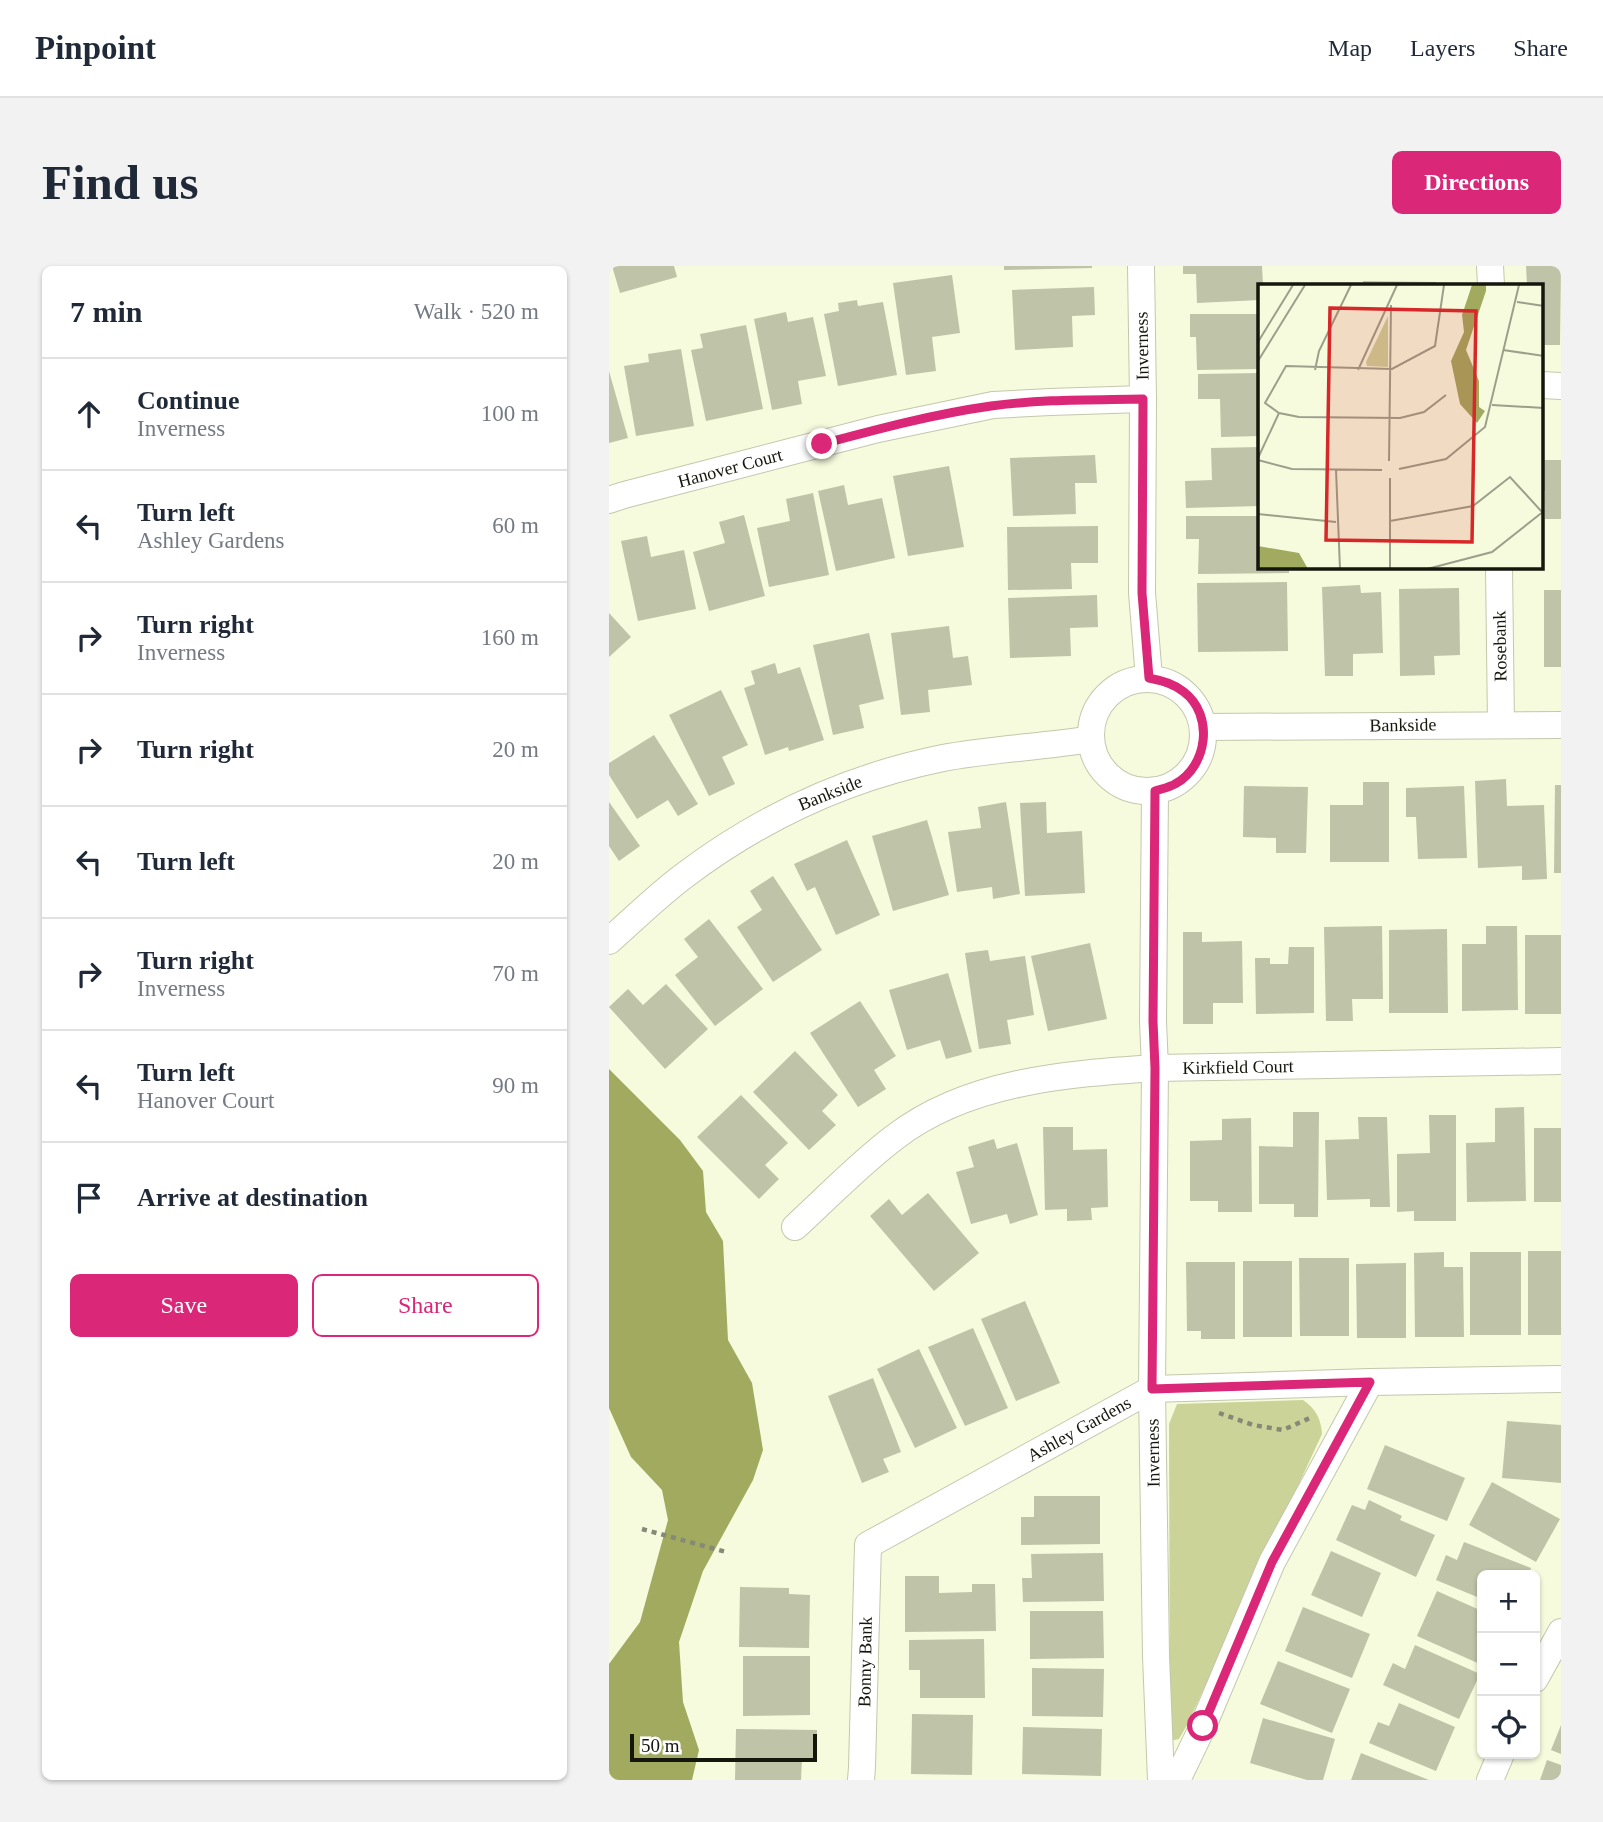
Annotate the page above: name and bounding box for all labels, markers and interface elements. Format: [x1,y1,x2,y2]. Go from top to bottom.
text: Pinpoint [35,30,156,66]
text: Map [1328,35,1372,61]
text: Layers [1410,35,1475,61]
text: Share [1513,35,1568,61]
button: Directions [1392,151,1561,214]
text: Find us [42,155,199,210]
inset map [1258,284,1543,569]
text: 7 min [70,295,143,328]
text: Walk · 520 m [414,299,539,324]
street label: Inverness [1131,311,1153,381]
text: Continue [137,386,240,415]
icon: ahead [70,395,108,433]
text: 100 m [481,401,539,426]
text: Inverness [137,416,225,441]
route end [806,428,837,459]
street label: Hanover Court [676,444,784,492]
text: Turn left [137,498,235,527]
icon: left [70,507,108,545]
text: 60 m [492,513,539,538]
text: Ashley Gardens [137,528,285,553]
text: Turn right [137,610,254,639]
street label: Rosebank [1489,610,1511,682]
icon: right [70,619,108,657]
text: 160 m [481,625,539,650]
text: Inverness [137,640,225,665]
street label: Bankside [1369,714,1437,736]
icon: right [70,731,108,769]
text: Turn right [137,735,254,764]
text: 20 m [492,737,539,762]
street label: Bankside [795,771,865,815]
icon: left [70,843,108,881]
text: Turn left [137,847,235,876]
text: 20 m [492,849,539,874]
text: Turn right [137,946,254,975]
icon: right [70,955,108,993]
text: 70 m [492,961,539,986]
text: Inverness [137,976,225,1001]
street label: Kirkfield Court [1182,1056,1294,1078]
text: Turn left [137,1058,235,1087]
icon: left [70,1067,108,1105]
text: 90 m [492,1073,539,1098]
text: Hanover Court [137,1088,274,1113]
icon: arrive [70,1179,108,1217]
text: Arrive at destination [137,1183,368,1212]
button: Save [70,1274,298,1337]
button: Share [312,1274,539,1337]
street label: Ashley Gardens [1024,1392,1134,1466]
street label: Inverness [1142,1418,1164,1488]
map controls [1477,1570,1540,1759]
button: + [1477,1570,1540,1633]
street label: Bonny Bank [854,1617,876,1707]
button: − [1477,1633,1540,1696]
button: locate [1477,1696,1540,1759]
route start [1187,1710,1218,1741]
scale bar [630,1731,817,1763]
text: 50 m [641,1735,680,1756]

